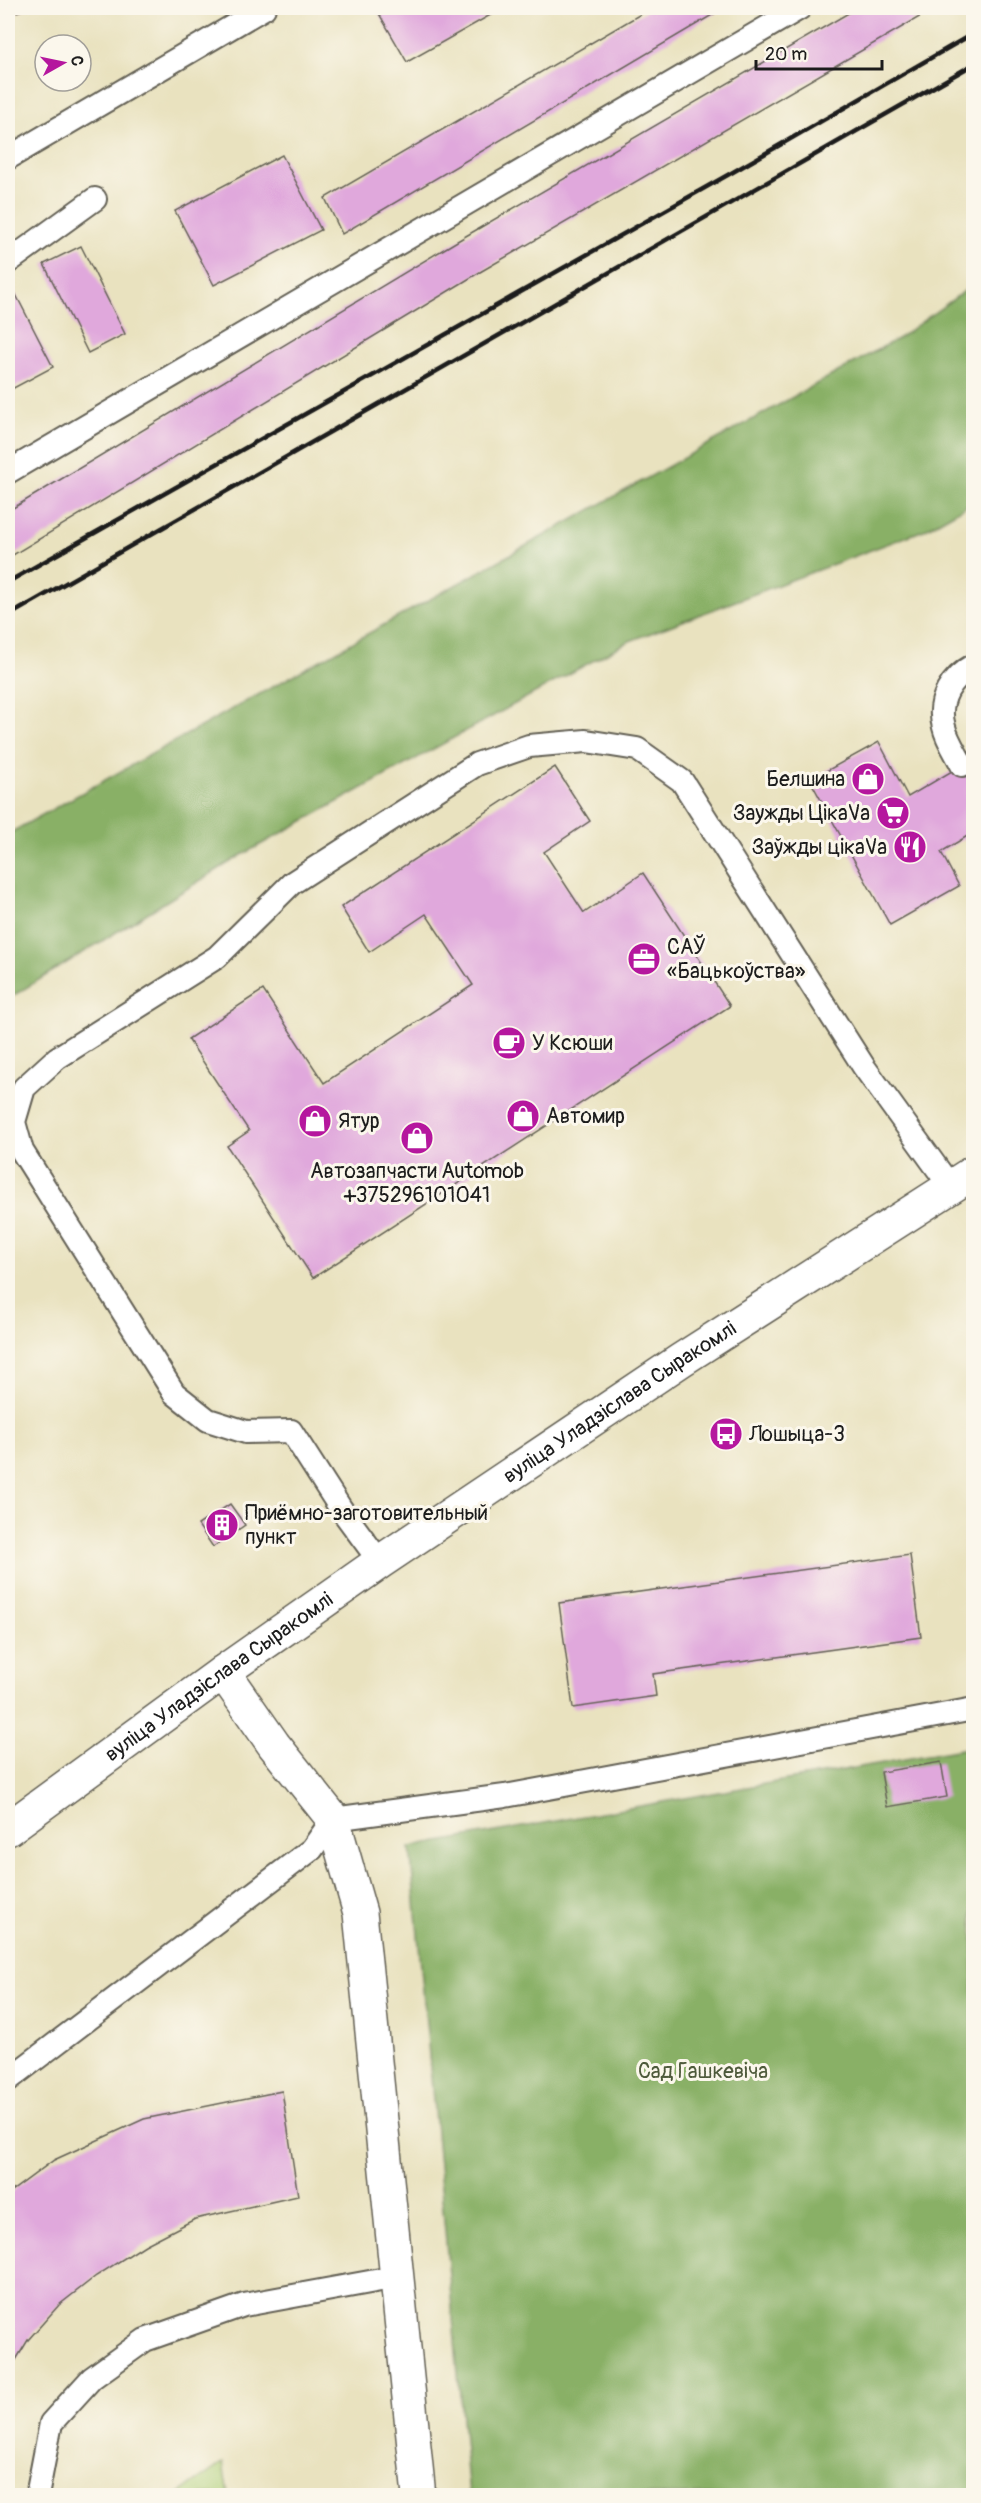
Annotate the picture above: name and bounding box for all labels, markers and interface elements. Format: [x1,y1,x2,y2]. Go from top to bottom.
north arrow [33,33,93,93]
scale bar [756,33,882,71]
text: 20 m [765,43,807,66]
text: С [66,54,87,67]
shop icon: Белшина [850,761,886,797]
place label: Белшина [767,766,845,793]
supermarket icon: Заужды ЦікаVа [875,795,911,831]
place label: Заужды ЦікаVа [733,800,870,827]
restaurant icon: Заўжды цікаVа [892,829,928,865]
place label: Заўжды цікаVа [752,834,887,861]
place label: САЎ «Бацькоўства» [667,934,806,985]
office icon: САЎ «Бацькоўства» [626,941,662,977]
cafe icon: У Ксюши [491,1025,527,1061]
place label: У Ксюши [532,1030,612,1057]
shop icon: Автомир [505,1098,541,1134]
shop icon: Ятур [297,1103,333,1139]
place label: Автомир [546,1103,625,1130]
place label: Ятур [338,1108,380,1135]
shop icon: Автозапчасти Automob +375296101041 [399,1120,435,1156]
place label: Автозапчасти Automob +375296101041 [310,1158,524,1209]
street label: вуліца Уладзіслава Сыракомлі [498,1315,741,1489]
bus stop icon: Лошыца-3 [708,1416,744,1452]
place label: Лошыца-3 [748,1421,845,1448]
place label: Приёмно-заготовительный пункт [245,1500,488,1551]
building icon: Приёмно-заготовительный пункт [204,1507,240,1543]
street label: вуліца Уладзіслава Сыракомлі [99,1586,338,1768]
park label: Сад Гашкевіча [638,2058,768,2085]

